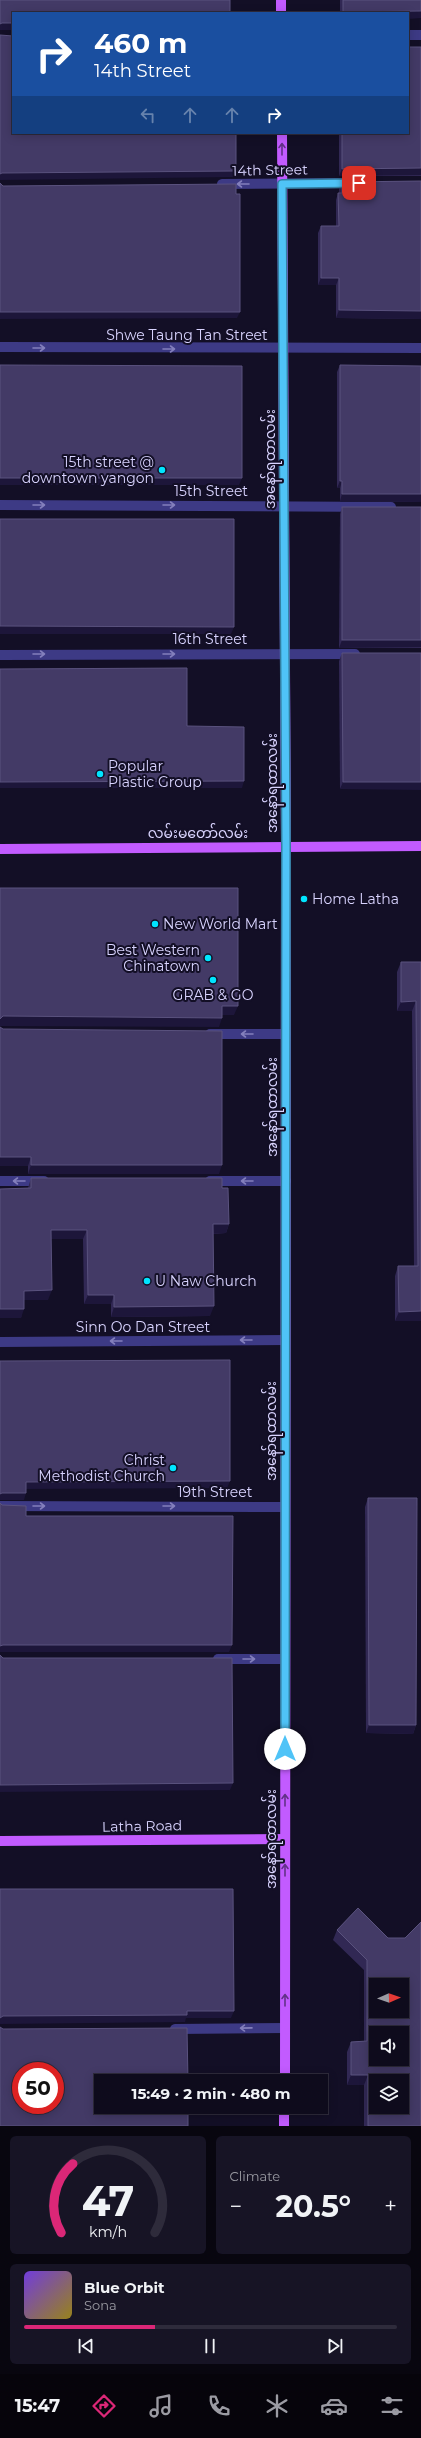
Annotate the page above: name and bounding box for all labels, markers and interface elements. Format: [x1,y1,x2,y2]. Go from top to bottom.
text: 460 m [94,26,187,60]
icon: right [28,28,80,80]
text: 14th Street [94,60,191,82]
icon: left [137,104,159,126]
icon: ahead [179,104,201,126]
icon: ahead [221,104,243,126]
icon: right [263,104,285,126]
one-way arrow [278,143,286,156]
street label: 14th Street [232,160,308,180]
pin [342,166,376,200]
icon: arrive [348,172,370,194]
one-way arrow [237,180,250,188]
street label: Shwe Taung Tan Street [106,326,268,344]
one-way arrow [32,344,45,352]
one-way arrow [162,345,175,353]
street label: အနော်ရထာလမ်း [260,409,282,509]
place label: 15th street @ downtown yangon [22,453,154,487]
marker: 15th street @ downtown yangon [157,465,167,475]
street label: 15th Street [174,482,248,500]
one-way arrow [32,501,45,509]
one-way arrow [162,501,175,509]
street label: 16th Street [173,630,248,648]
one-way arrow [32,650,45,658]
one-way arrow [162,650,175,658]
street label: အနော်ရထာလမ်း [262,733,284,833]
place label: Popular Plastic Group [108,757,202,791]
marker: Popular Plastic Group [95,769,105,779]
street label: လမ်းမတော်လမ်း [148,823,248,842]
place label: Home Latha [312,890,399,908]
marker: Home Latha [299,894,309,904]
place label: New World Mart [163,915,278,933]
marker: New World Mart [150,919,160,929]
place label: Best Western Chinatown [106,941,200,975]
marker: Best Western Chinatown [203,953,213,963]
marker: GRAB & GO [208,975,218,985]
place label: GRAB & GO [173,986,254,1004]
one-way arrow [241,1030,254,1038]
street label: အနော်ရထာလမ်း [262,1057,284,1157]
one-way arrow [13,1177,26,1185]
one-way arrow [241,1177,254,1185]
place label: U Naw Church [155,1272,257,1290]
marker: U Naw Church [142,1276,152,1286]
street label: Sinn Oo Dan Street [76,1318,211,1336]
one-way arrow [240,1336,253,1344]
one-way arrow [110,1337,123,1345]
street label: အနော်ရထာလမ်း [261,1381,283,1481]
place label: Christ Methodist Church [38,1451,165,1485]
marker: Christ Methodist Church [168,1463,178,1473]
street label: 19th Street [178,1483,253,1501]
one-way arrow [32,1502,45,1510]
one-way arrow [162,1502,175,1510]
one-way arrow [242,1655,255,1663]
position arrow [264,1728,306,1770]
street label: အနော်ရထာလမ်း [261,1789,283,1889]
one-way arrow [281,1794,289,1807]
street label: Latha Road [102,1816,182,1836]
one-way arrow [281,1864,289,1877]
north arrow [369,1978,409,2018]
map controls [369,1978,409,2114]
one-way arrow [281,1994,289,2007]
one-way arrow [240,2024,253,2032]
button: sound [369,2026,409,2066]
speed limit sign: 50 [12,2062,64,2114]
button: layers [369,2074,409,2114]
text: 15:49 · 2 min · 480 m [132,2084,290,2103]
text: Climate [230,2168,280,2184]
text: 47 [81,2176,134,2226]
text: 20.5° [275,2188,351,2225]
text: − [230,2193,242,2220]
text: + [384,2193,397,2220]
text: km/h [89,2223,127,2241]
text: Blue Orbit [84,2278,164,2297]
text: Sona [84,2297,117,2313]
icon: previous [75,2335,97,2357]
icon: pause [199,2335,221,2357]
icon: next [324,2335,346,2357]
icon: directions [90,2392,118,2420]
icon: music [147,2392,175,2420]
icon: phone [205,2392,233,2420]
icon: climate [263,2392,291,2420]
icon: car [320,2392,348,2420]
icon: filters [378,2392,406,2420]
text: 15:47 [15,2395,60,2417]

